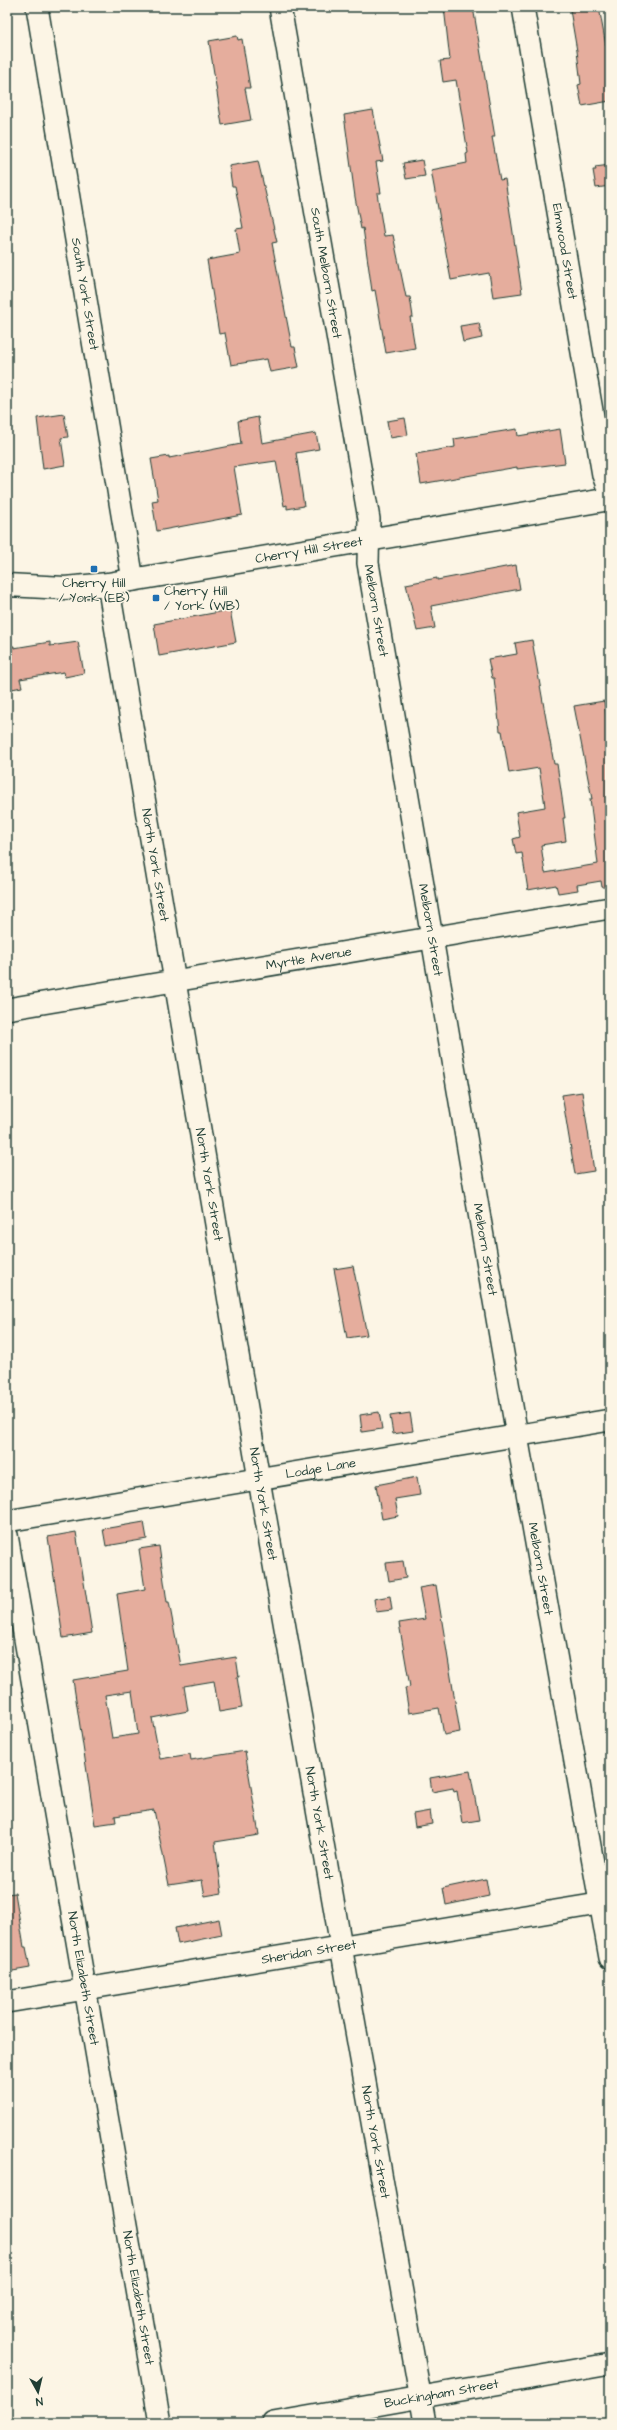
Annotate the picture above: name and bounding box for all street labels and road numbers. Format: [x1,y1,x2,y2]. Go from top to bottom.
street label: Elmwood Street [548,202,582,302]
street label: South Melborn Street [306,206,347,341]
street label: South York Street [67,236,104,352]
street label: Cherry Hill Street [254,532,365,568]
street label: Melborn Street [359,563,393,659]
street label: North York Street [137,807,174,924]
street label: Melborn Street [414,882,448,978]
street label: Myrtle Avenue [264,942,353,975]
street label: North York Street [191,1127,228,1243]
street label: Melborn Street [468,1202,502,1298]
street label: North York Street [245,1446,282,1563]
street label: Lodge Lane [284,1454,357,1483]
street label: Melborn Street [524,1521,558,1617]
street label: North York Street [301,1765,338,1882]
street label: North Elizabeth Street [63,1910,104,2048]
street label: Sheridan Street [260,1935,359,1969]
street label: North York Street [357,2084,394,2201]
street label: North Elizabeth Street [118,2229,159,2367]
street label: Buckingham Street [383,2375,501,2412]

